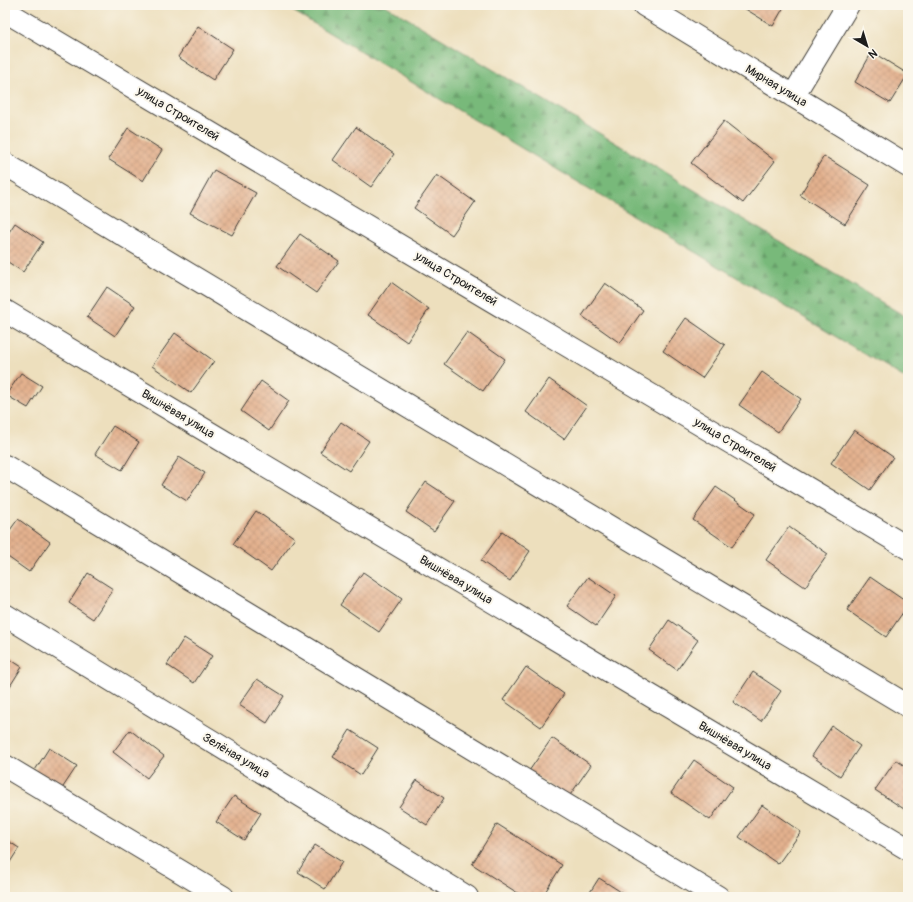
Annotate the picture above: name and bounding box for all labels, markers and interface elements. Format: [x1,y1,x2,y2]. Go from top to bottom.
north arrow [847,26,887,66]
text: N [865,46,880,61]
street label: Мирная улица [742,62,810,110]
street label: улица Строителей [133,83,222,145]
street label: улица Строителей [411,248,500,310]
street label: Вишнёвая улица [139,386,218,442]
street label: улица Строителей [690,414,779,476]
street label: Вишнёвая улица [417,552,496,608]
street label: Вишнёвая улица [696,718,775,774]
street label: Зелёная улица [200,730,273,782]

